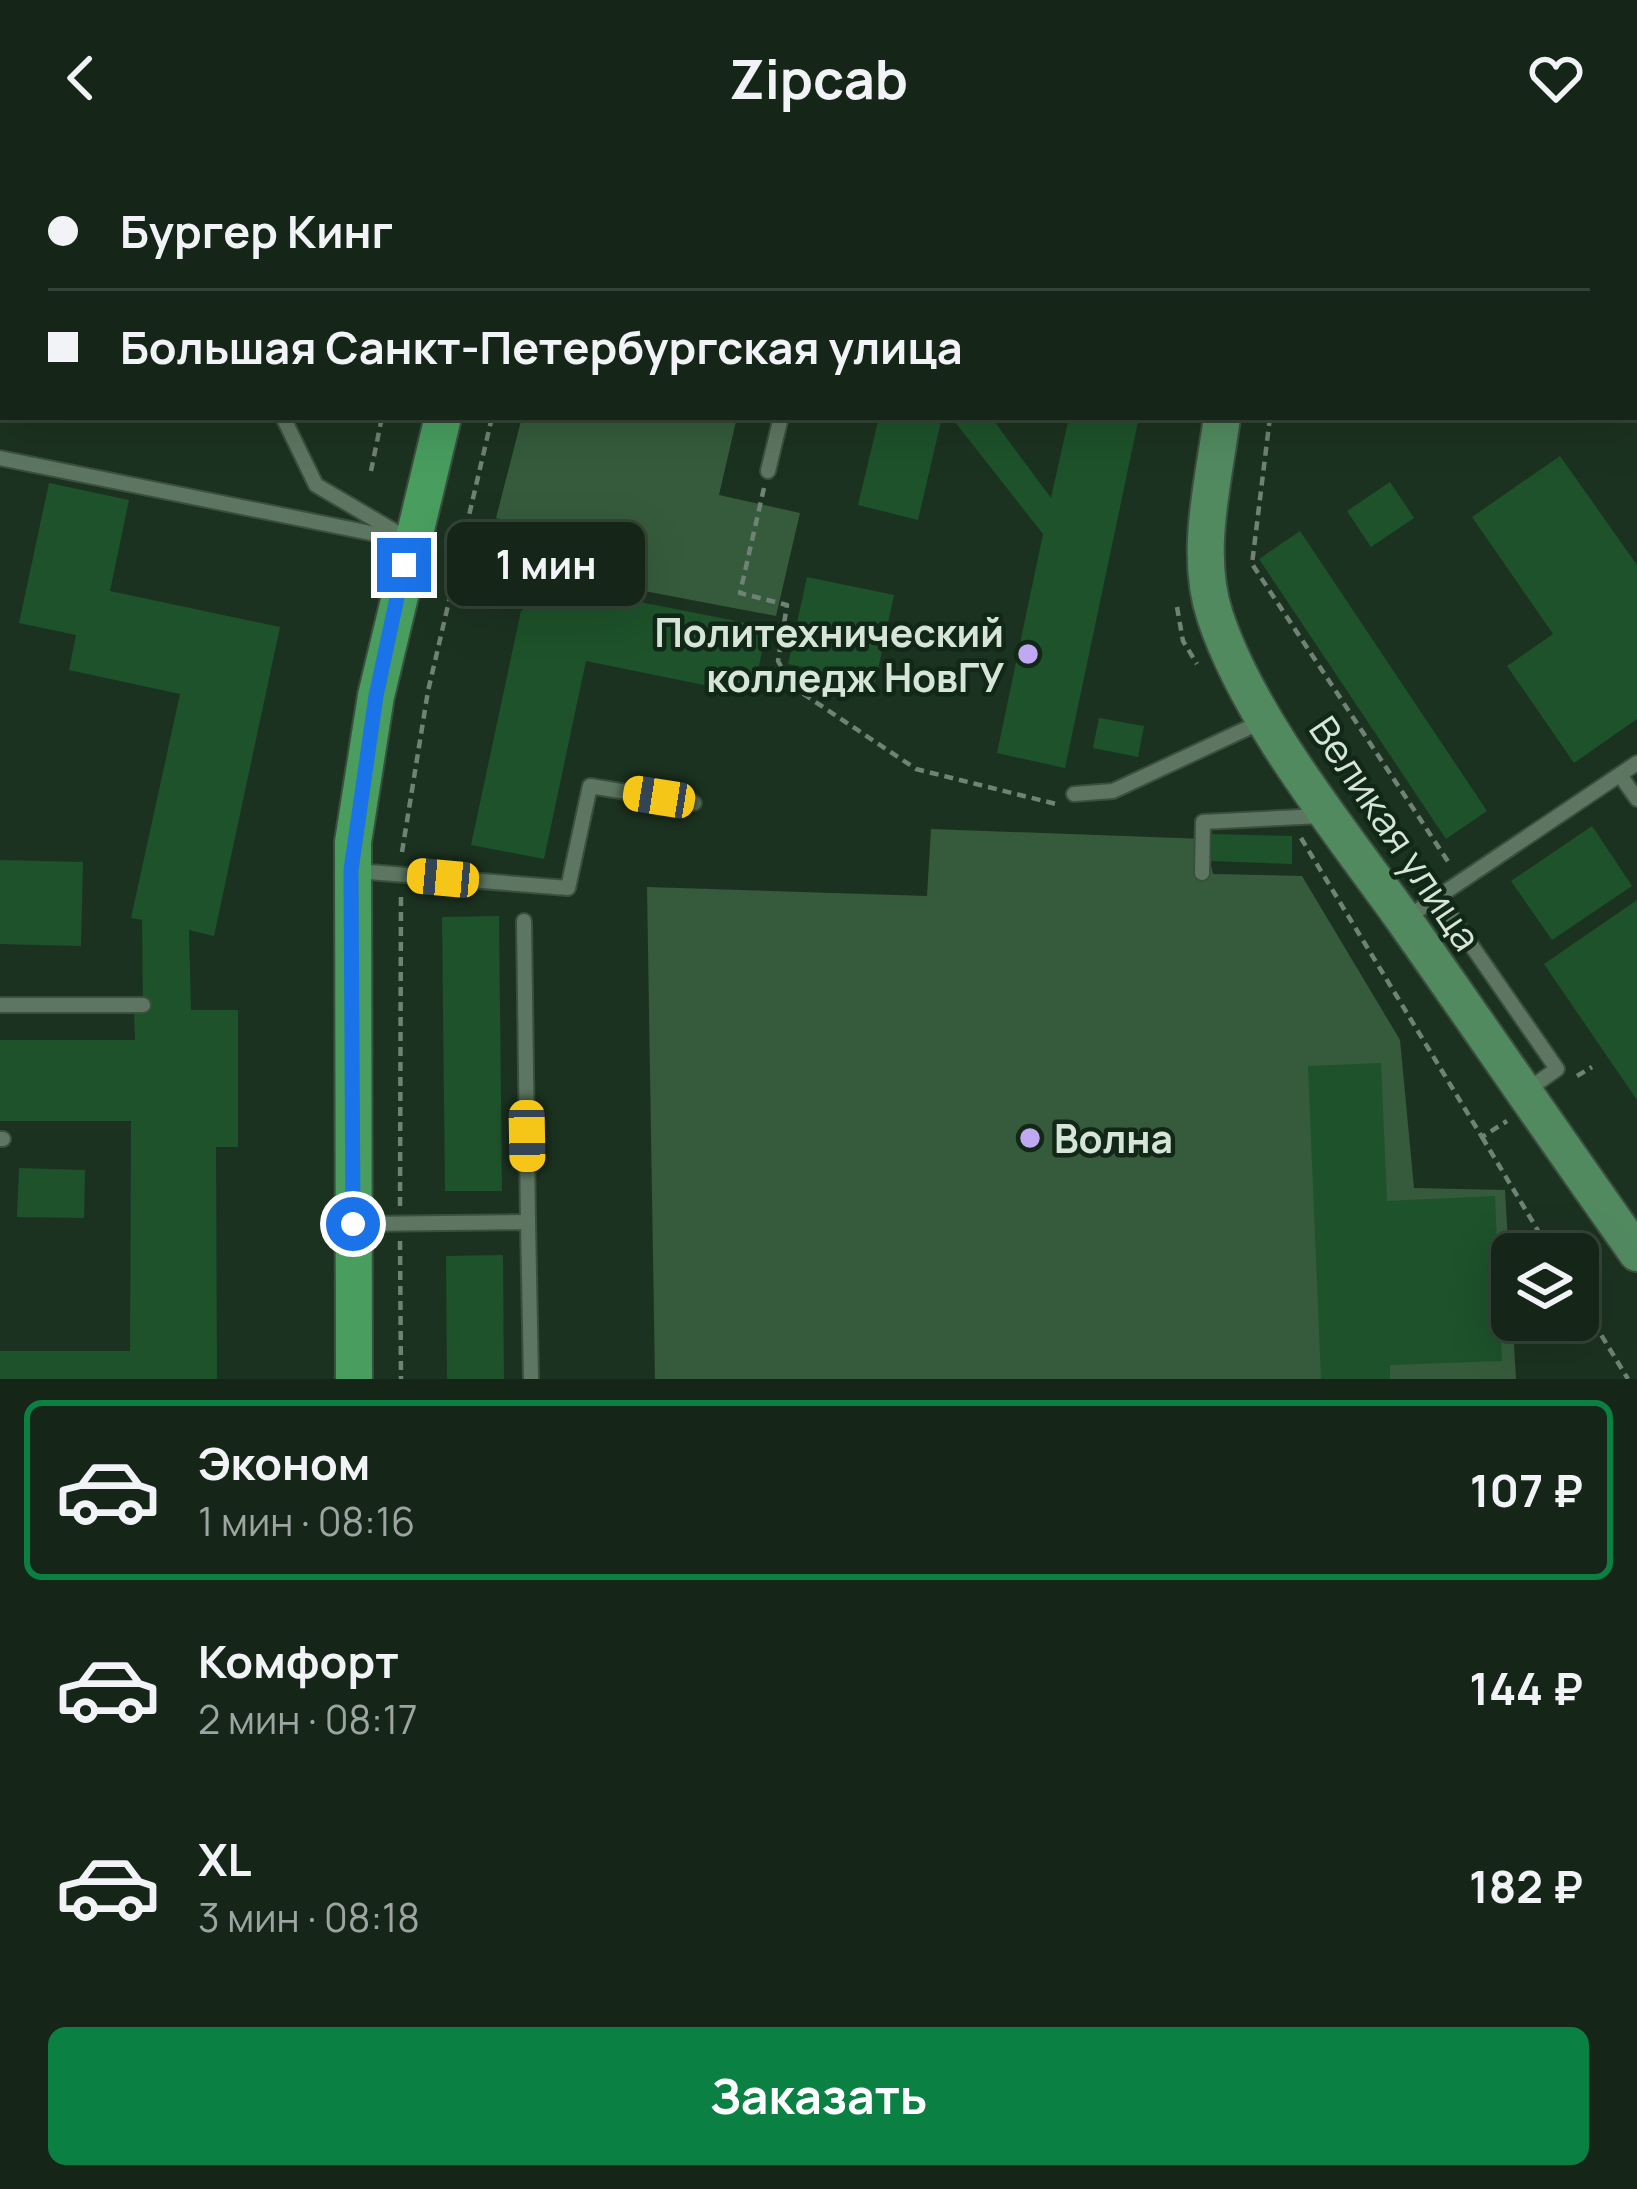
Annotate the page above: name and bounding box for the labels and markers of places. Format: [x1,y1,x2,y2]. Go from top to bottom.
place label: Политехнический колледж НовГУ [655,605,1004,704]
marker: Политехнический колледж НовГУ [1015,641,1041,667]
place label: Волна [1054,1111,1173,1165]
marker: Волна [1017,1125,1043,1151]

